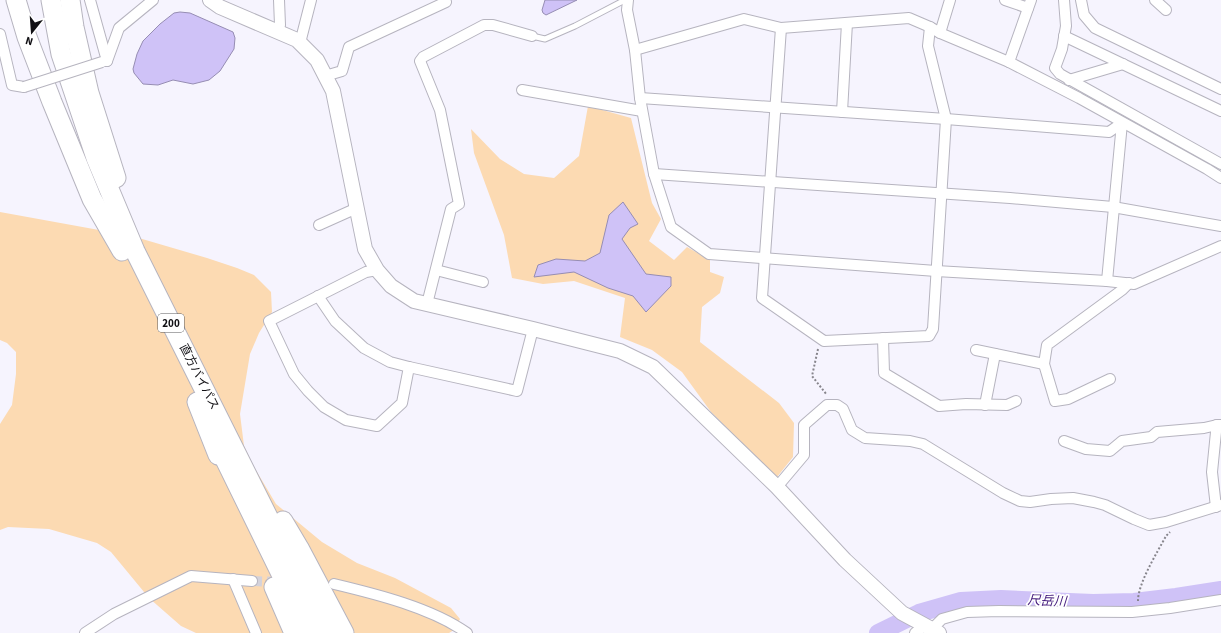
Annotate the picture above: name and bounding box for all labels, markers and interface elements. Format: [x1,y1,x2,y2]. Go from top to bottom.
north arrow [12,12,52,52]
text: N [24,33,35,49]
road number: 200 [158,314,184,332]
street label: 直方バイパス [175,341,223,413]
water label: 尺岳川 [1027,591,1069,611]

